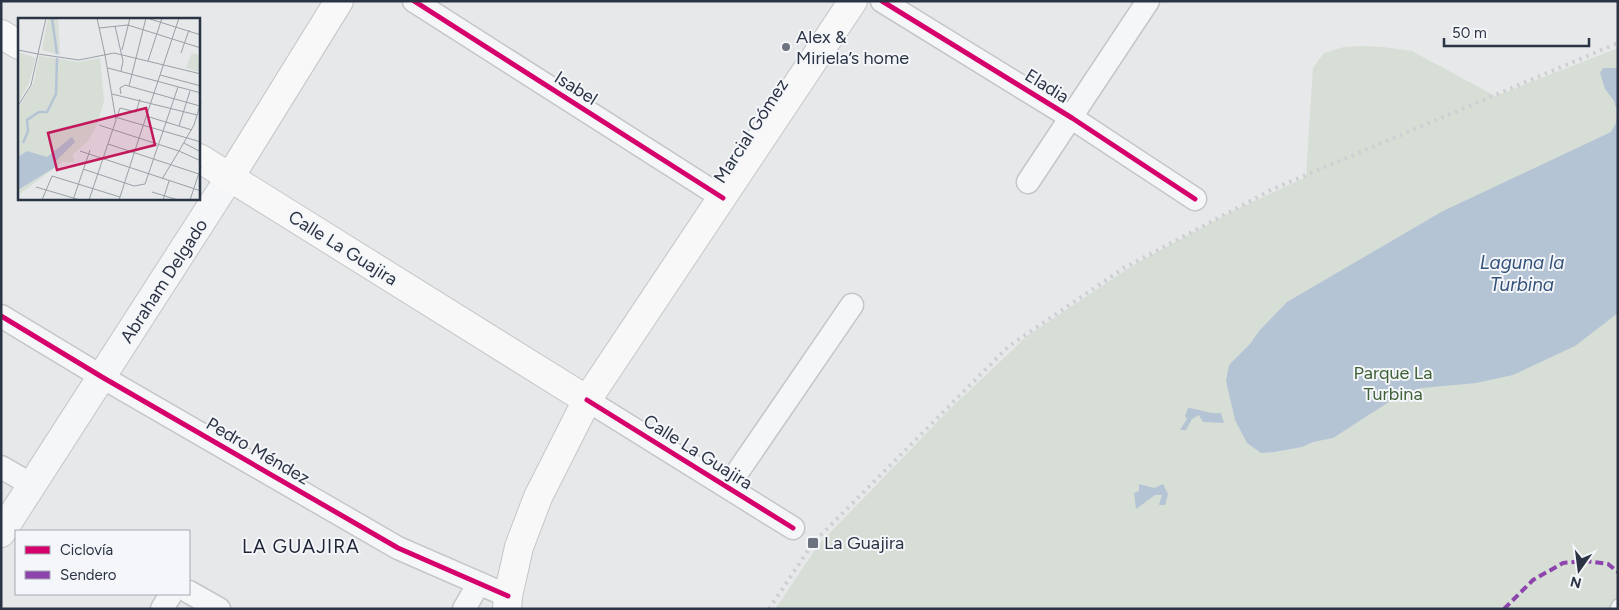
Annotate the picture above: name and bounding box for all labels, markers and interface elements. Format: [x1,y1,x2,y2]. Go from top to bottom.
scale bar [1444,15,1589,47]
inset map [18,18,200,200]
text: 50 m [1452,24,1487,42]
place label: Alex & Miriela’s home [796,26,909,69]
marker: Alex & Miriela’s home [780,41,792,53]
street label: Eladia [1021,64,1073,108]
street label: Isabel [550,66,602,110]
street label: Marcial Gómez [709,75,793,187]
street label: Calle La Guajira [284,206,402,290]
street label: Abraham Delgado [116,215,212,347]
water label: Laguna la Turbina [1480,251,1564,296]
park label: Parque La Turbina [1354,362,1432,405]
street label: Calle La Guajira [639,410,757,494]
street label: Pedro Méndez [202,412,314,490]
legend [15,530,190,595]
place label: La Guajira [824,532,904,554]
district label: LA GUAJIRA [242,535,360,558]
marker: La Guajira [806,536,820,550]
text: Ciclovía [60,541,113,559]
north arrow [1554,545,1604,595]
text: Sendero [60,566,117,584]
text: N [1569,573,1583,592]

